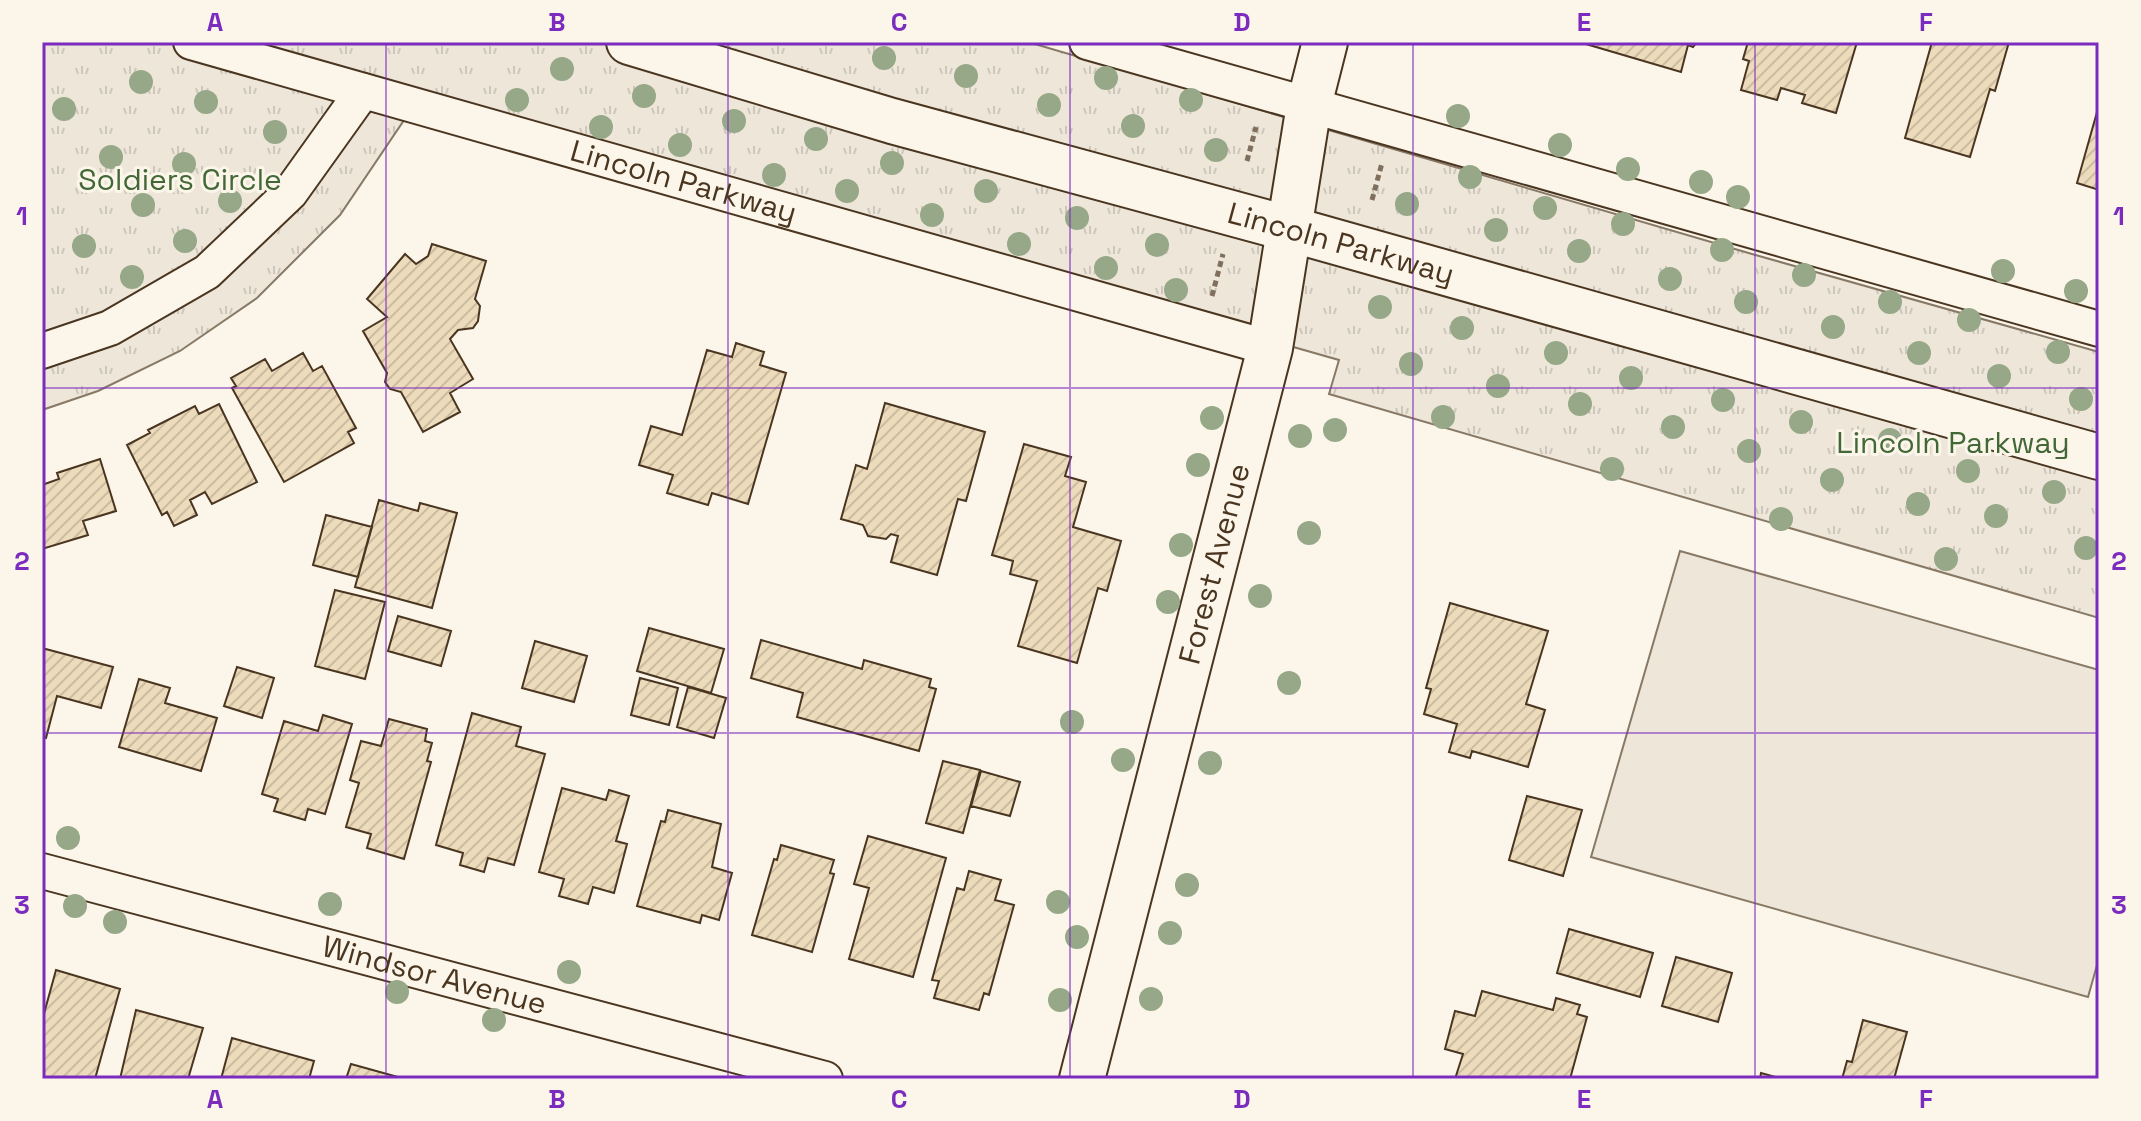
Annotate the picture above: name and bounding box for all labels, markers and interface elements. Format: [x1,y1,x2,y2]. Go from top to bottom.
text: A [207,5,224,39]
text: B [548,5,566,39]
text: C [891,5,907,39]
text: D [1233,5,1251,39]
text: E [1577,5,1591,39]
text: F [1919,5,1933,39]
street label: Lincoln Parkway [566,131,801,232]
park label: Soldiers Circle [78,160,282,199]
street label: Lincoln Parkway [1223,193,1459,293]
text: 1 [16,199,28,233]
text: 1 [2113,199,2125,233]
park label: Lincoln Parkway [1836,423,2070,462]
street label: Forest Avenue [1170,459,1259,668]
text: 2 [14,544,30,578]
text: 2 [2111,544,2127,578]
text: 3 [14,888,30,922]
text: 3 [2111,888,2127,922]
street label: Windsor Avenue [318,926,551,1023]
text: A [207,1082,224,1116]
text: B [548,1082,566,1116]
text: C [891,1082,907,1116]
text: D [1233,1082,1251,1116]
text: E [1577,1082,1591,1116]
text: F [1919,1082,1933,1116]

